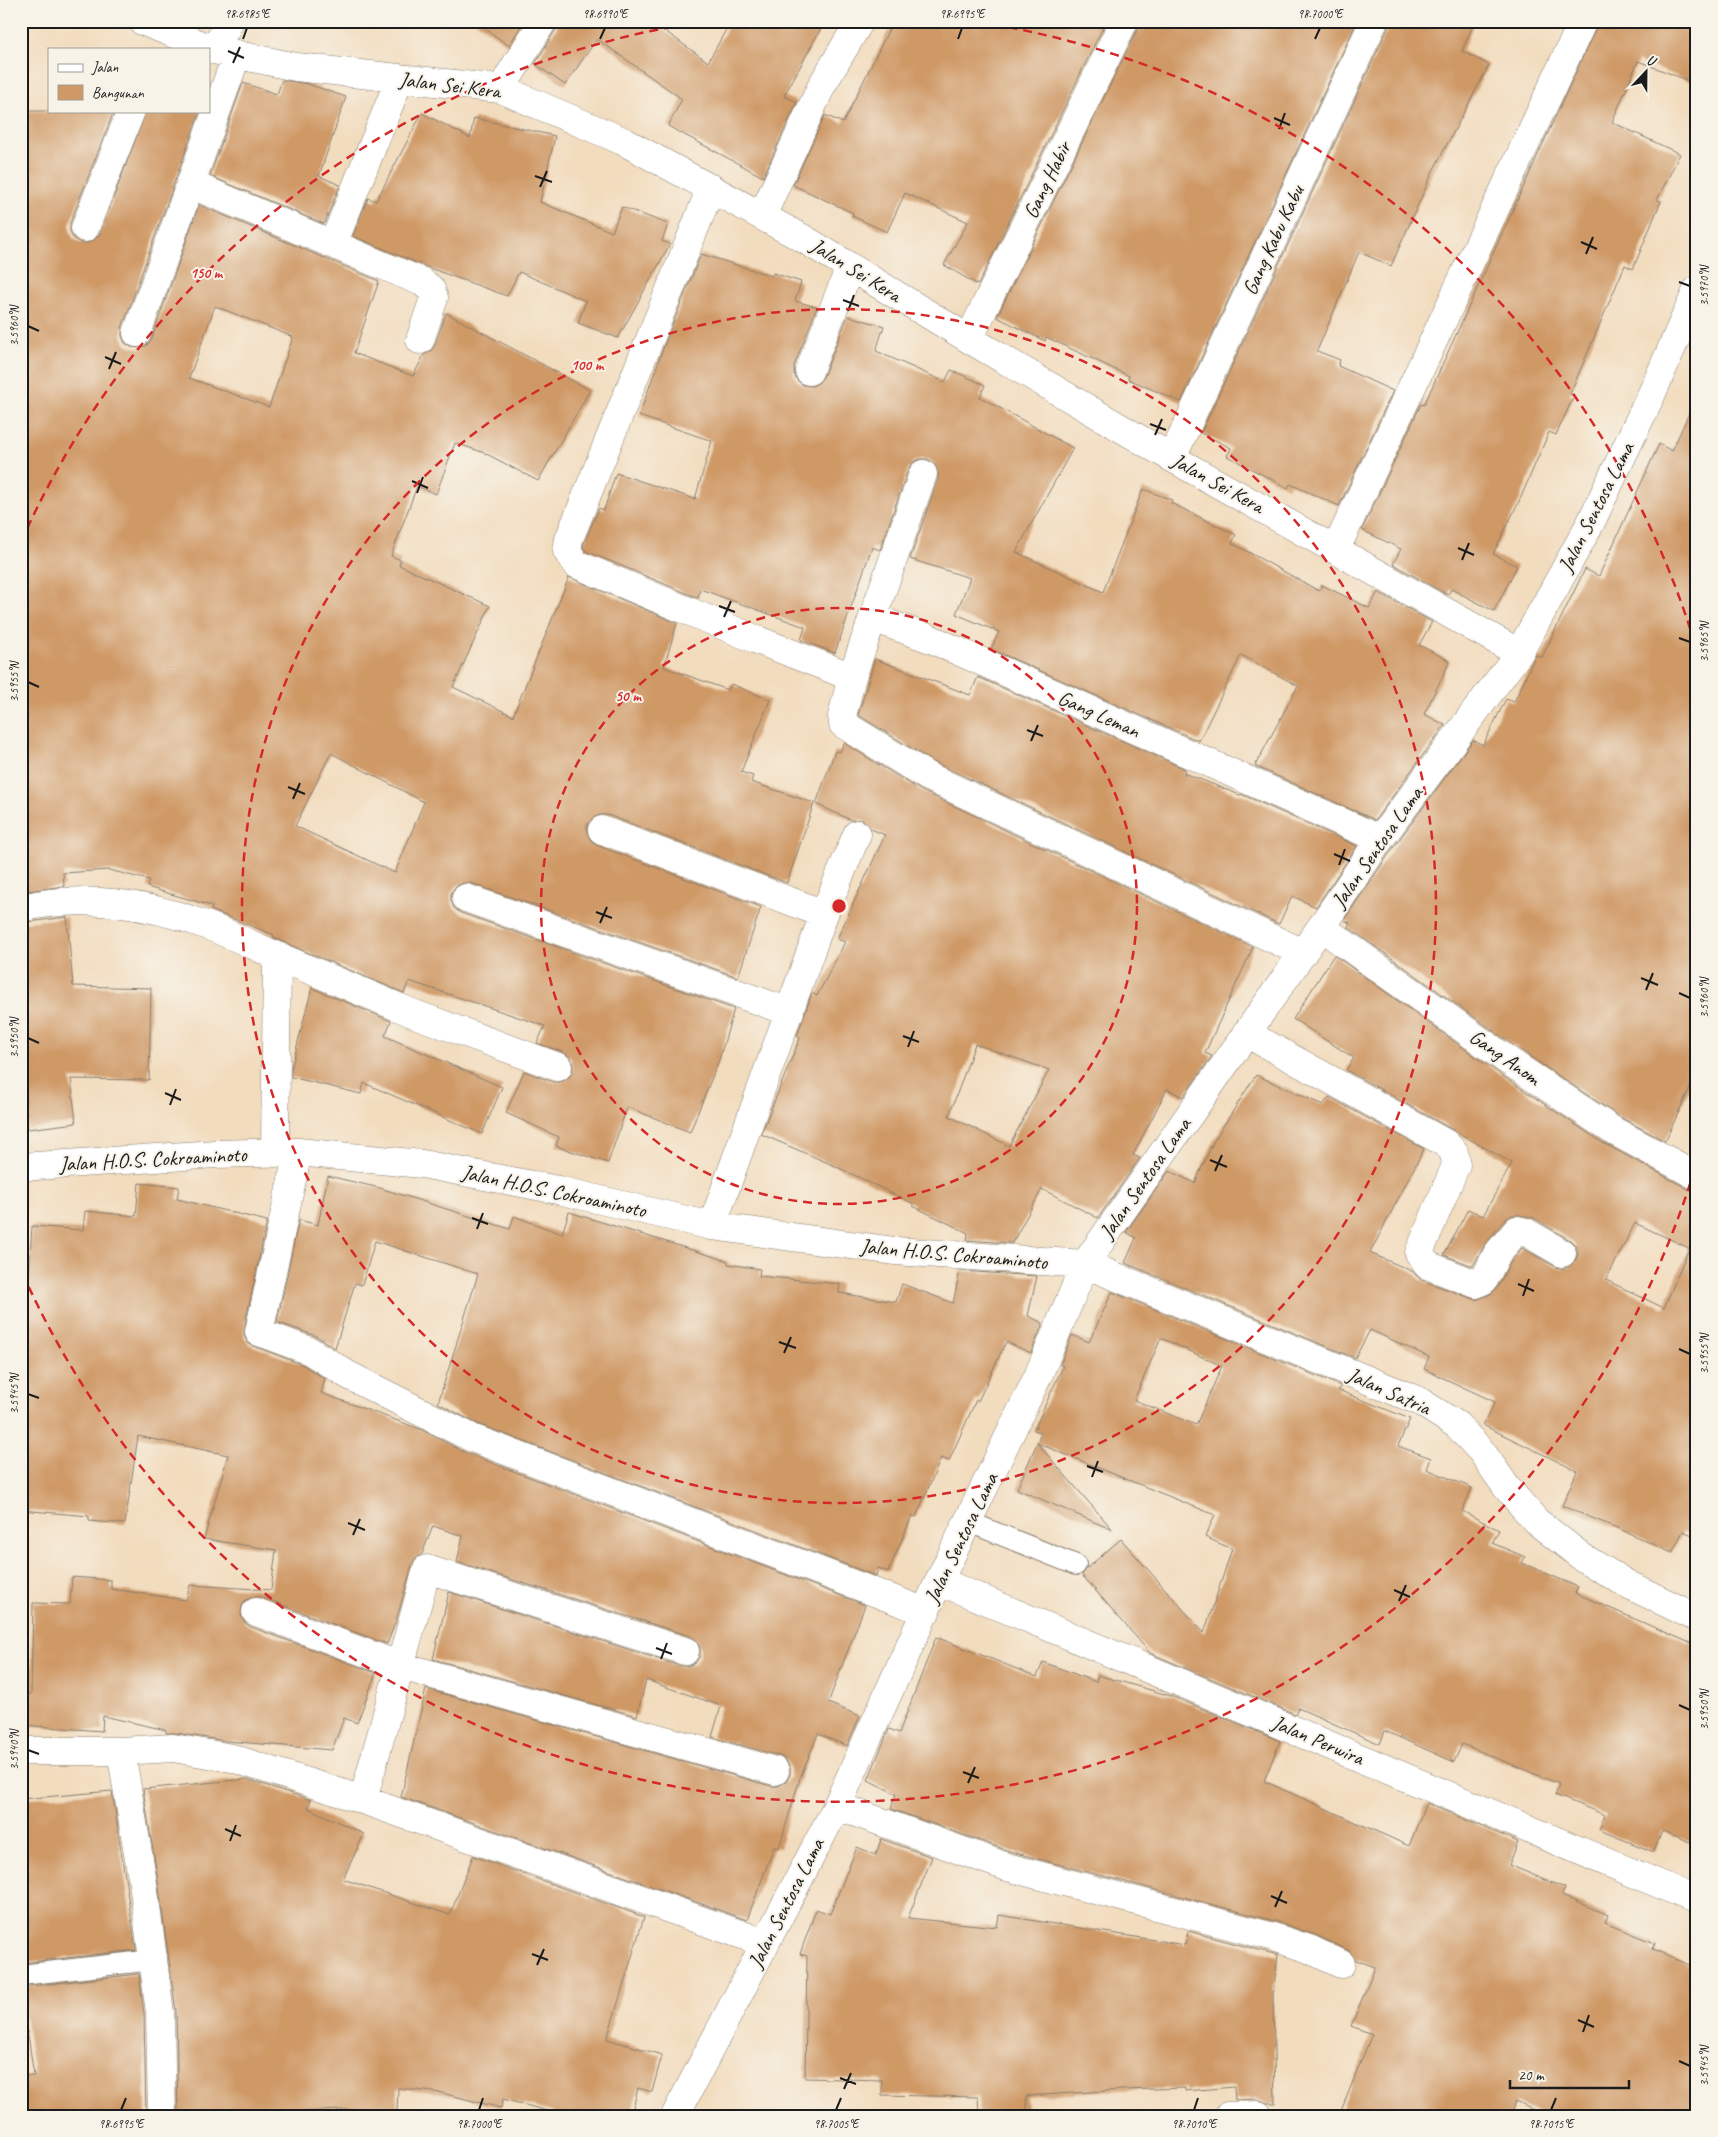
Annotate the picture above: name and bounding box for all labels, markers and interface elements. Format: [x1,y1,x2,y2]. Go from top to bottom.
text: 98.6985°E [225,6,271,22]
text: 98.6990°E [583,6,629,22]
text: 98.6995°E [940,6,986,22]
text: 98.7000°E [1298,6,1344,22]
legend [48,48,210,112]
north arrow [1620,48,1670,98]
text: U [1644,51,1660,71]
text: Jalan [91,58,119,77]
street label: Jalan Sei Kera [397,66,504,104]
text: Bangunan [92,84,145,103]
street label: Gang Habir [1017,135,1078,223]
street label: Gang Kabu Kabu [1236,180,1310,299]
street label: Jalan Sei Kera [805,232,908,309]
text: 150 m [190,264,224,283]
text: 3.5970°N [1696,264,1712,306]
text: 3.5960°N [6,304,22,346]
text: 100 m [571,356,605,375]
street label: Jalan Sentosa Lama [1552,436,1641,577]
street label: Jalan Sei Kera [1167,447,1271,520]
text: 3.5965°N [1696,620,1712,662]
text: 3.5955°N [6,660,22,702]
street label: Gang Leman [1054,684,1145,744]
text: 50 m [615,687,642,706]
street label: Jalan Sentosa Lama [1325,780,1429,913]
centre of rings [830,897,848,915]
text: 3.5960°N [1696,976,1712,1018]
text: 3.5950°N [6,1016,22,1058]
street label: Gang Anom [1465,1023,1547,1092]
street label: Jalan Sentosa Lama [1093,1111,1197,1244]
street label: Jalan H.O.S. Cokroaminoto [58,1141,249,1177]
street label: Jalan H.O.S. Cokroaminoto [459,1159,650,1224]
street label: Jalan H.O.S. Cokroaminoto [859,1233,1050,1275]
text: 3.5955°N [1696,1332,1712,1374]
street label: Jalan Satria [1343,1361,1436,1421]
text: 3.5945°N [6,1372,22,1414]
street label: Jalan Sentosa Lama [918,1467,1005,1608]
text: 3.5950°N [1696,1688,1712,1730]
street label: Jalan Perwira [1267,1709,1369,1771]
text: 3.5940°N [6,1728,22,1770]
street label: Jalan Sentosa Lama [742,1832,831,1973]
text: 3.5945°N [1696,2044,1712,2086]
scale bar [1510,2057,1629,2089]
text: 20 m [1518,2066,1545,2085]
text: 98.6995°E [99,2116,145,2132]
text: 98.7000°E [457,2116,503,2132]
text: 98.7005°E [814,2116,860,2132]
text: 98.7010°E [1172,2116,1218,2132]
text: 98.7015°E [1529,2116,1575,2132]

